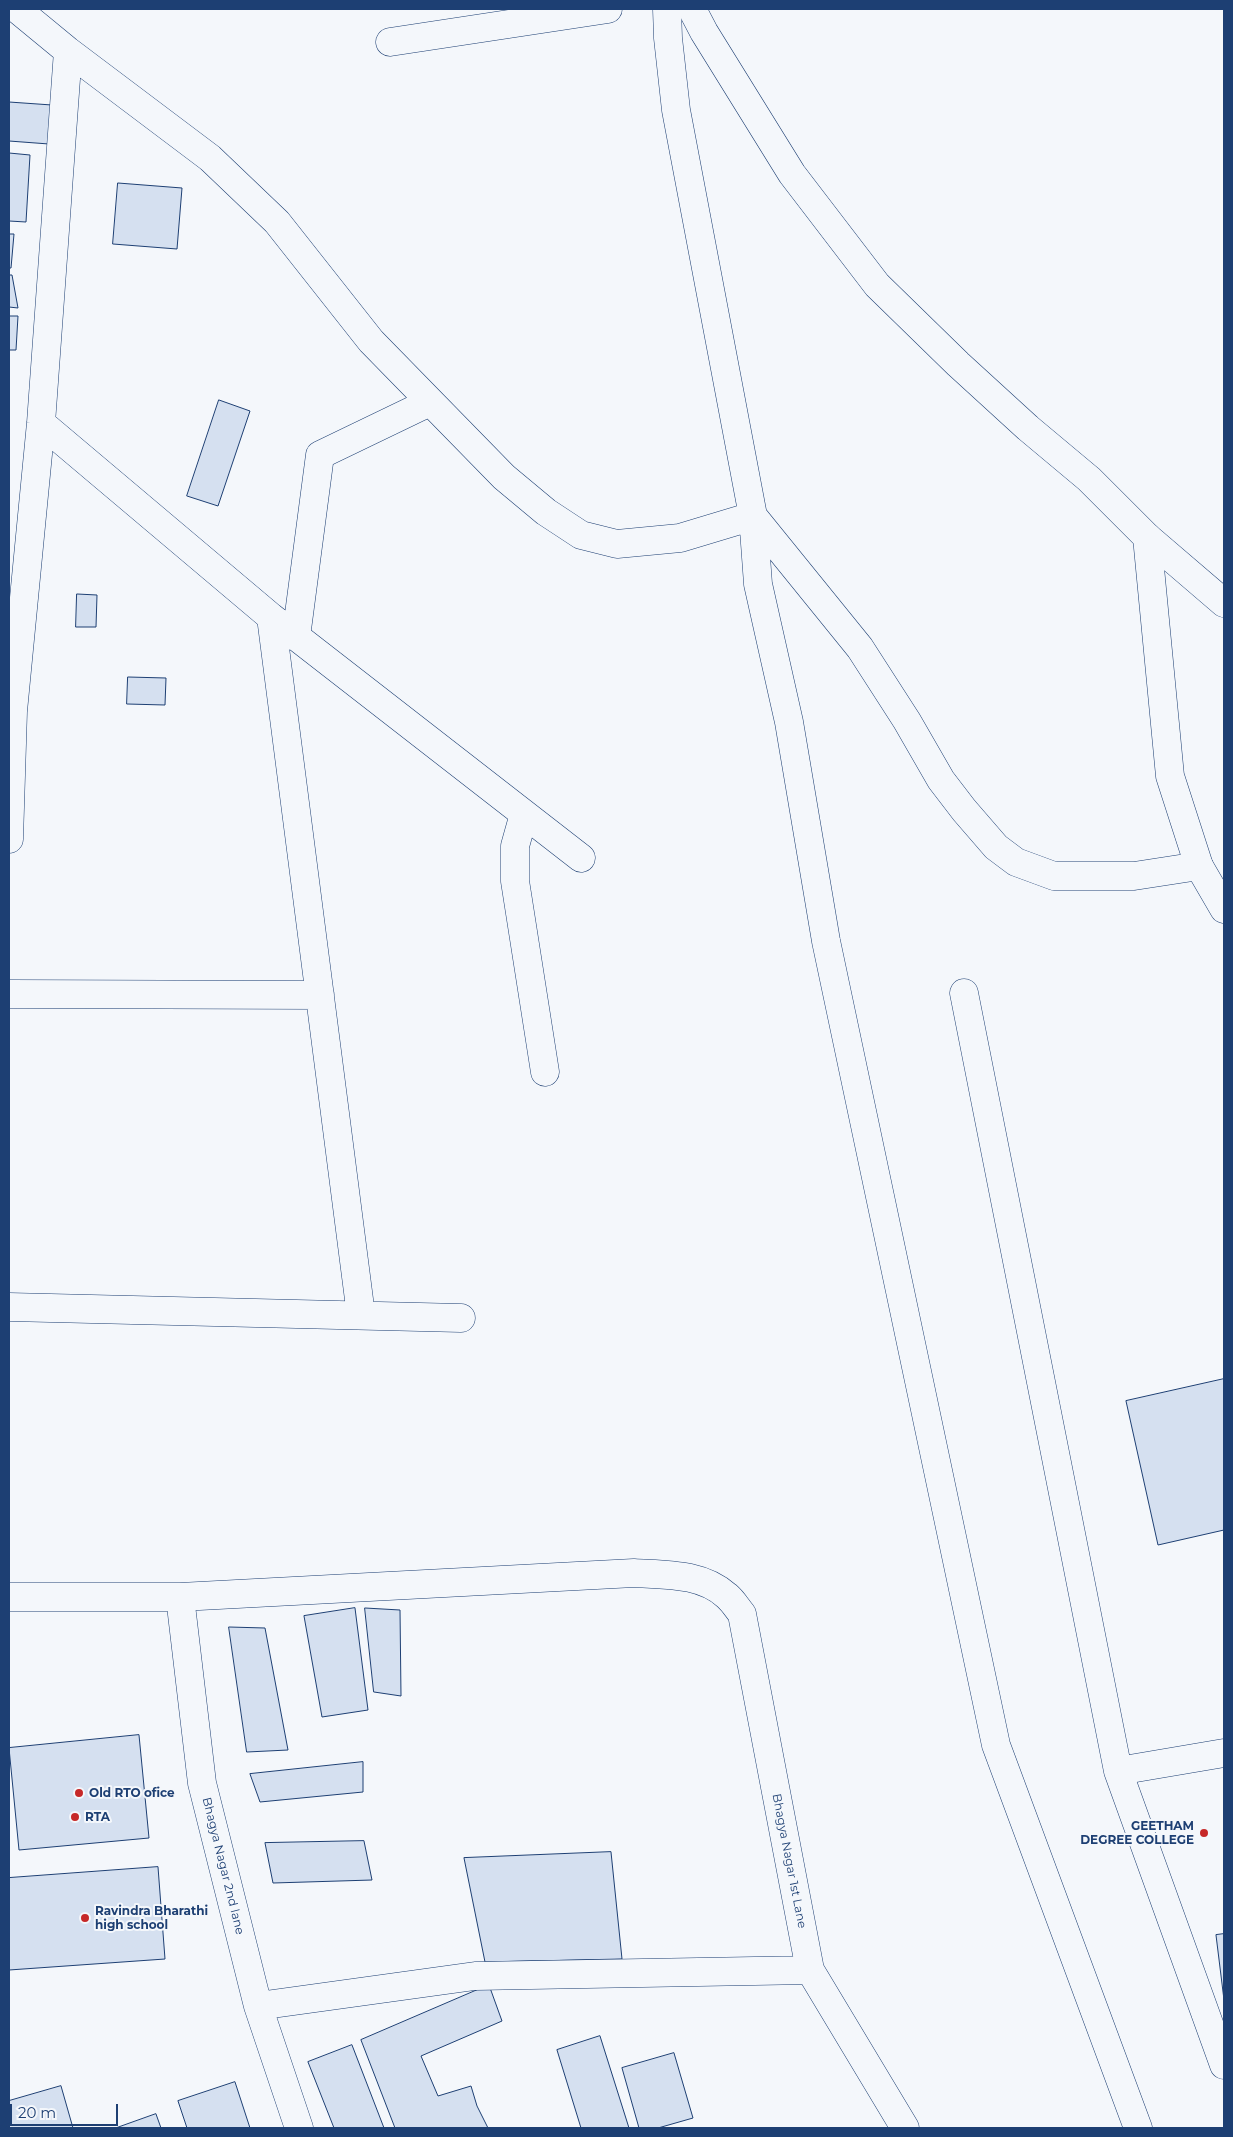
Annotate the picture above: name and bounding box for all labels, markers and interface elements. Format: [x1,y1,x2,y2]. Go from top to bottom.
place label: Old RTO ofice [89,1786,175,1800]
marker: Old RTO ofice [73,1787,85,1799]
street label: Bhagya Nagar 1st Lane [769,1793,809,1929]
street label: Bhagya Nagar 2nd lane [199,1796,247,1936]
place label: RTA [85,1810,110,1824]
marker: RTA [69,1811,81,1823]
place label: GEETHAM DEGREE COLLEGE [1080,1819,1194,1847]
marker: GEETHAM DEGREE COLLEGE [1198,1827,1210,1839]
place label: Ravindra Bharathi high school [95,1904,208,1932]
marker: Ravindra Bharathi high school [79,1912,91,1924]
scale bar [12,2094,120,2126]
text: 20 m [18,2103,56,2122]

